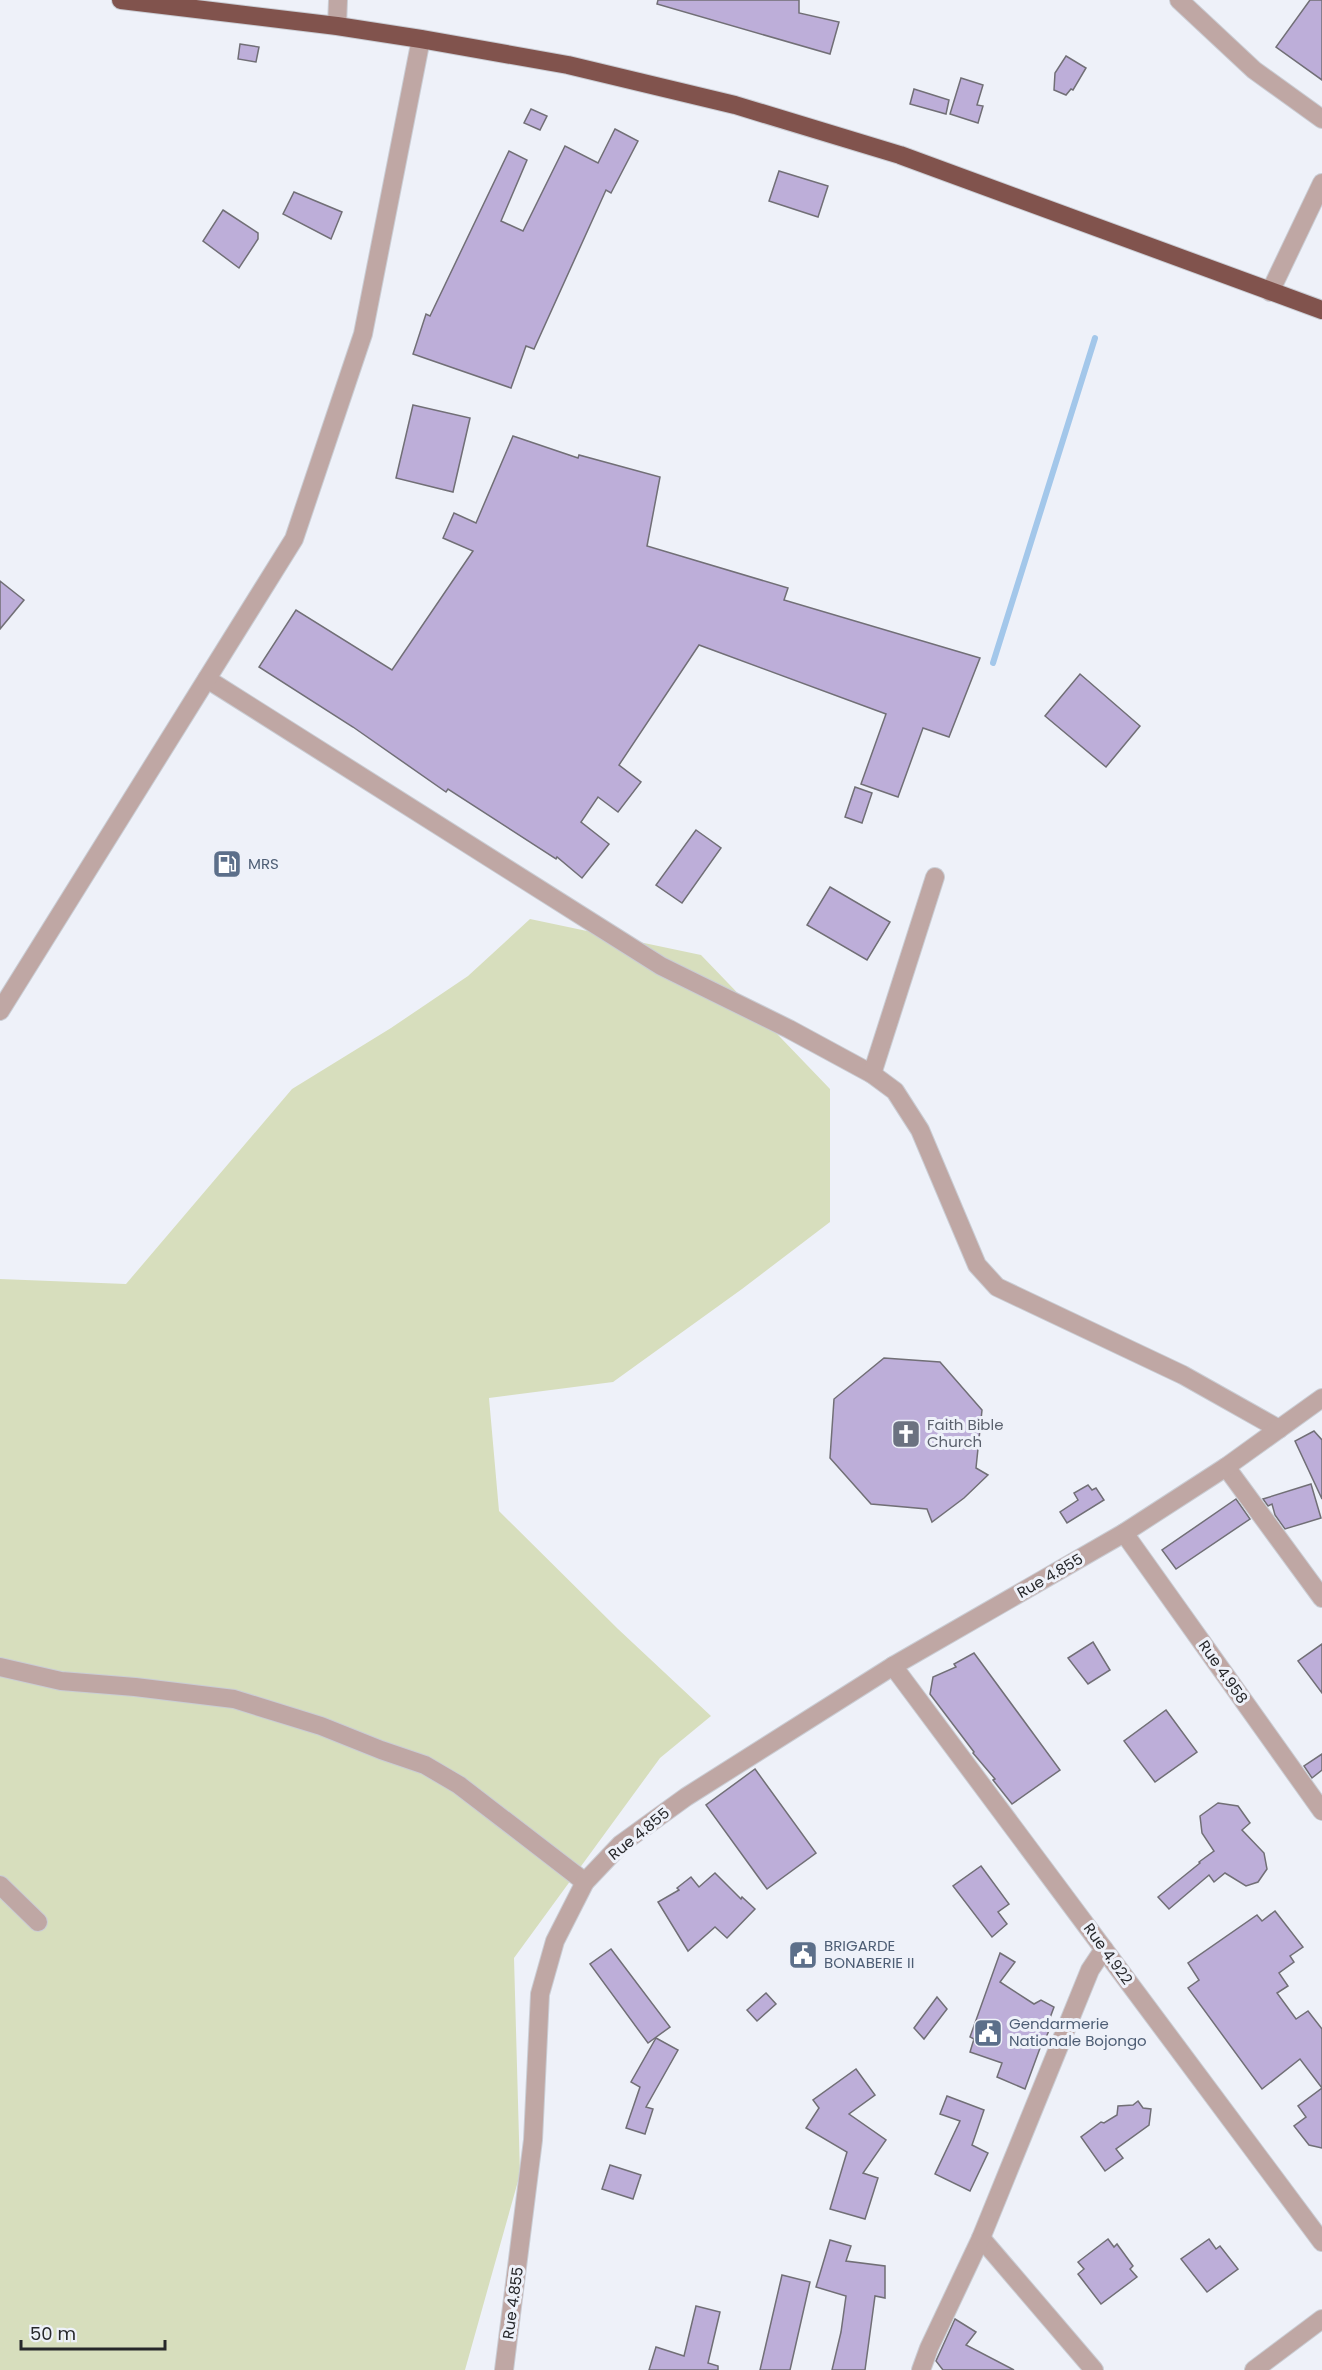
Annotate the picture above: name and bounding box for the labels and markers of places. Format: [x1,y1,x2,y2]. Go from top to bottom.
fuel station icon: MRS [211,848,243,880]
place label: MRS [248,853,279,874]
place label: Faith Bible Church [927,1414,1003,1452]
church icon: Faith Bible Church [890,1418,922,1450]
place label: BRIGARDE BONABERIE II [824,1935,914,1973]
public building icon: BRIGARDE BONABERIE II [787,1939,819,1971]
place label: Gendarmerie Nationale Bojongo [1009,2013,1147,2051]
public building icon: Gendarmerie Nationale Bojongo [972,2017,1004,2049]

